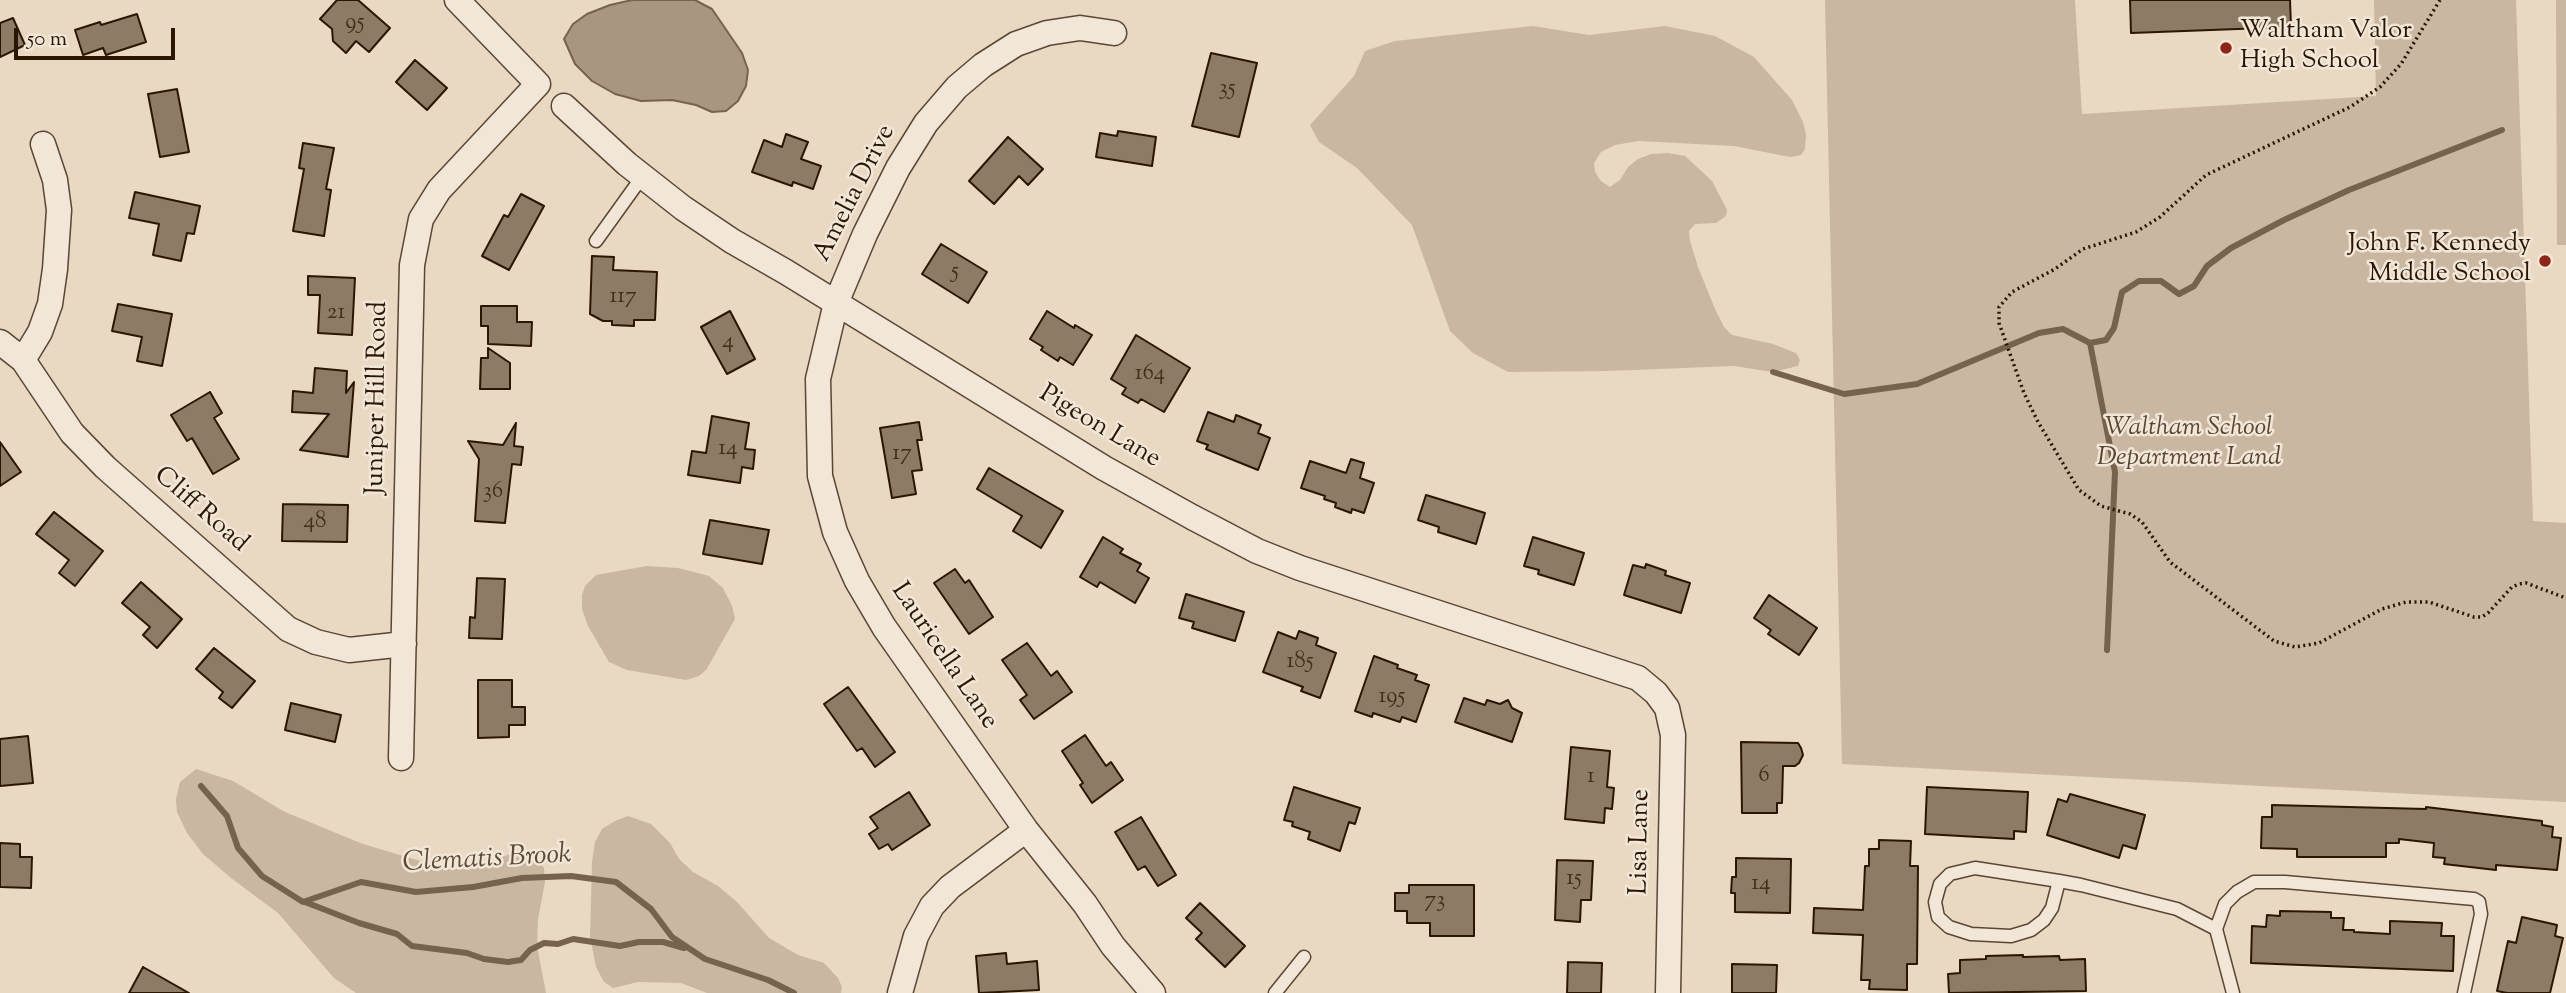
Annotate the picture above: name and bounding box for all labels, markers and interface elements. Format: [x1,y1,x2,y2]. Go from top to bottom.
house number: 95 [345,10,365,38]
scale bar [18,14,178,58]
place label: Waltham Valor High School [2240,17,2412,78]
text: 50 m [27,25,67,55]
marker: Waltham Valor High School [2218,40,2234,56]
house number: 35 [1218,76,1236,104]
street label: Amelia Drive [808,121,904,267]
place label: John F. Kennedy Middle School [2348,230,2531,292]
marker: John F. Kennedy Middle School [2537,253,2553,269]
house number: 5 [951,259,959,287]
house number: 117 [609,284,637,312]
house number: 21 [327,300,345,328]
street label: Juniper Hill Road [362,301,396,495]
house number: 4 [722,329,734,357]
house number: 164 [1135,361,1165,389]
street label: Pigeon Lane [1033,380,1165,476]
park label: Waltham School Department Land [2097,414,2281,476]
house number: 14 [718,436,738,464]
house number: 17 [892,441,912,469]
street label: Cliff Road [146,461,254,561]
house number: 36 [483,479,503,507]
house number: 48 [303,509,327,537]
street label: Lauricella Lane [883,578,1003,736]
house number: 185 [1286,649,1314,677]
house number: 195 [1379,684,1405,712]
house number: 6 [1758,763,1770,791]
house number: 1 [1587,764,1595,792]
street label: Lisa Lane [1625,789,1659,895]
water label: Clematis Brook [402,840,572,882]
house number: 15 [1566,866,1582,894]
house number: 14 [1751,871,1771,899]
house number: 73 [1425,888,1445,916]

